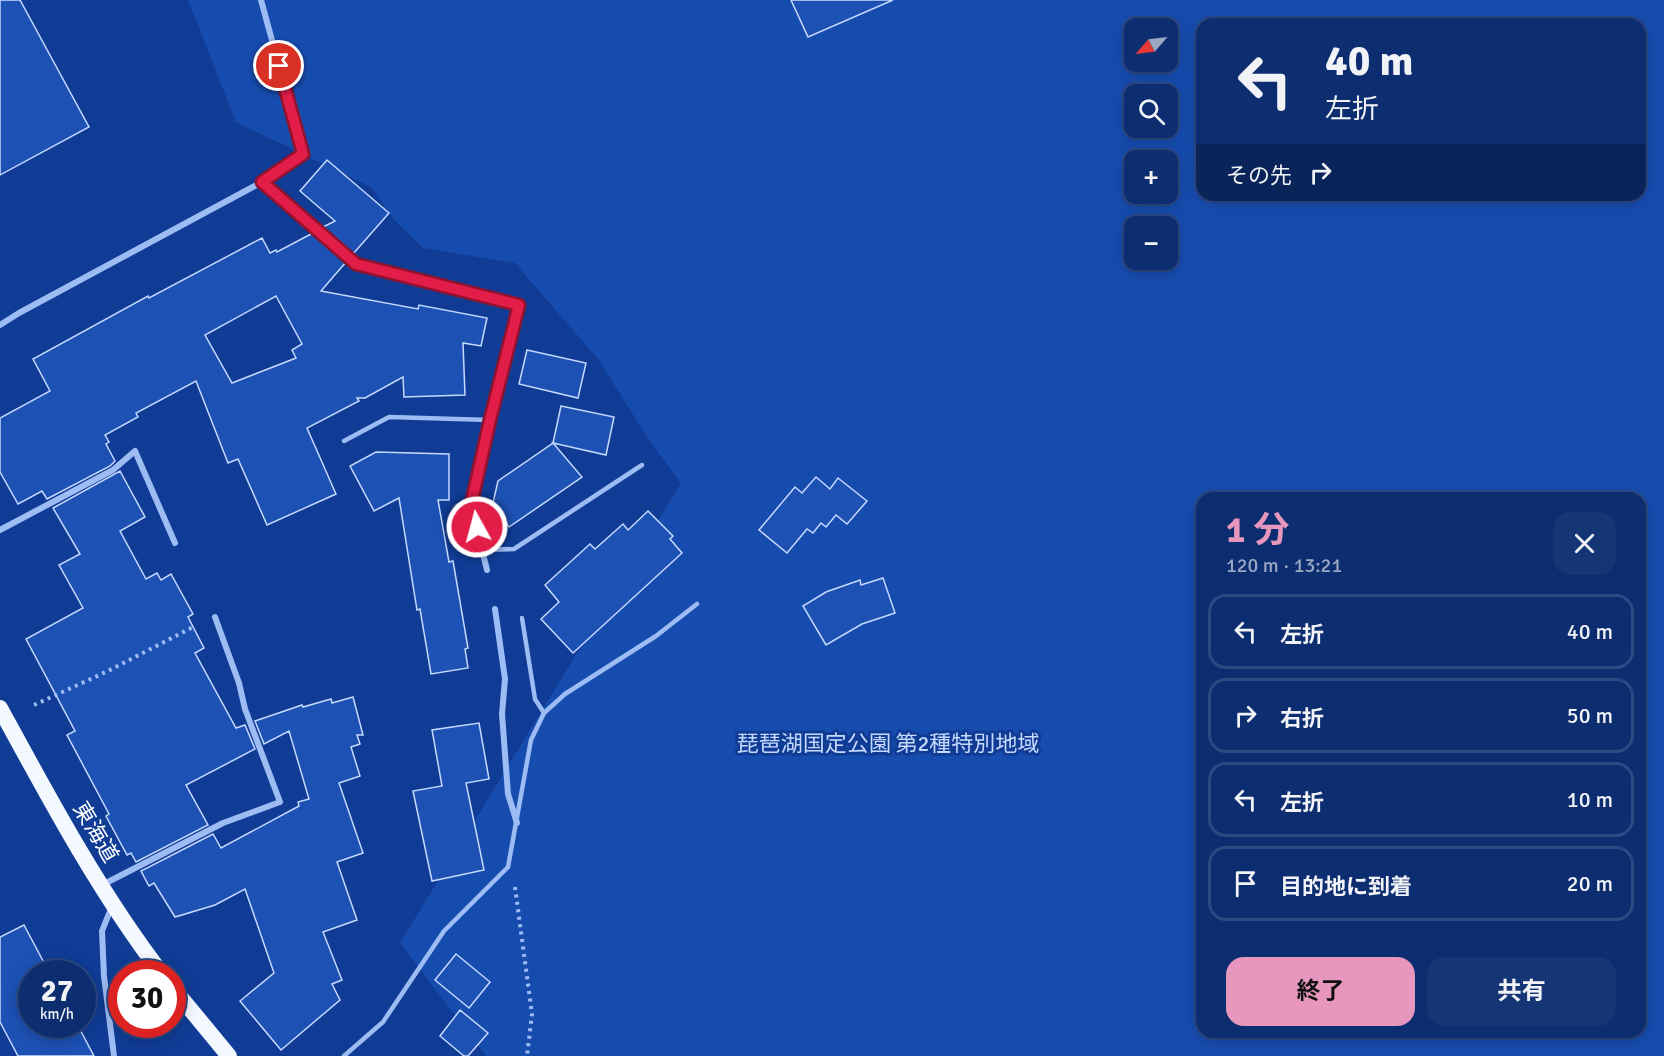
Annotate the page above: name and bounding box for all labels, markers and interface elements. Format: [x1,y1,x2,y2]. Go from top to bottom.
north arrow [1124,18,1178,72]
map controls [1124,18,1178,270]
text: 40 m [1325,36,1414,87]
pin [253,40,304,91]
icon: left [1226,42,1304,120]
icon: arrive [262,49,295,82]
button: search [1124,84,1178,138]
text: 左折 [1325,93,1379,126]
button: + [1124,150,1178,204]
icon: right [1304,156,1337,189]
text: その先 [1226,162,1292,189]
button: − [1124,216,1178,270]
position arrow [445,495,509,559]
text: 1 分 [1226,508,1289,553]
button: close [1553,512,1616,575]
text: 120 m · 13:21 [1226,553,1342,578]
icon: left [1229,615,1262,648]
text: 40 m [1567,618,1613,645]
text: 左折 [1280,621,1324,648]
icon: right [1229,699,1262,732]
text: 50 m [1567,702,1613,729]
text: 右折 [1280,705,1324,732]
park label: 琵琶湖国定公園 第2種特別地域 [737,730,1039,757]
icon: left [1229,783,1262,816]
text: 10 m [1567,786,1613,813]
text: 左折 [1280,789,1324,816]
street label: 東海道 [67,797,125,867]
icon: arrive [1229,867,1262,900]
text: 20 m [1567,870,1613,897]
text: 目的地に到着 [1280,873,1412,900]
button: 終了 [1226,957,1415,1026]
button: 共有 [1427,957,1616,1026]
speed limit sign: 30 [108,960,186,1038]
text: 27 [41,973,73,1010]
text: km/h [40,1005,74,1023]

